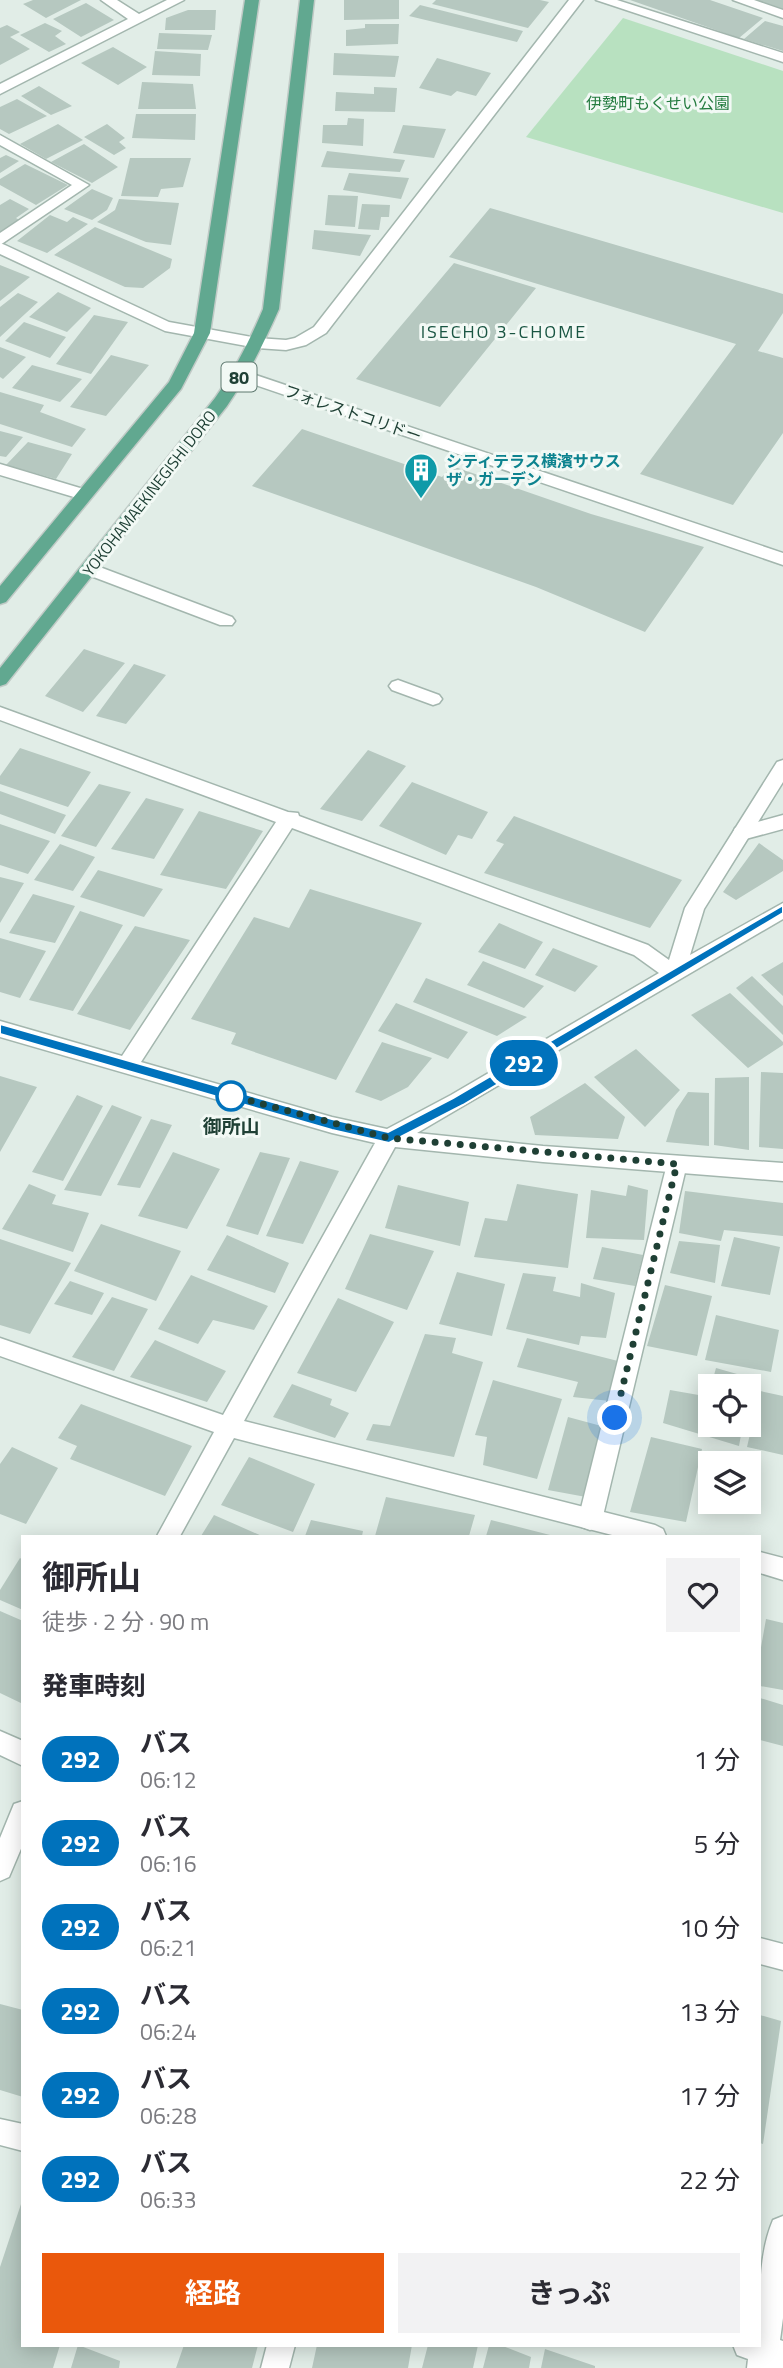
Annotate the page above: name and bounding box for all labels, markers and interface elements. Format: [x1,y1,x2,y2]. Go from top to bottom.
park label: 伊勢町もくせい公園 [586,91,730,115]
district label: ISECHO 3-CHOME [421,318,587,345]
road number: 80 [222,362,256,391]
street label: フォレストコリドー [281,378,425,448]
street label: YOKOHAMAEKINEGISHI DORO [76,405,222,581]
place label: シティテラス横濱サウス ザ・ガーデン [446,449,621,491]
building icon: シティテラス横濱サウス ザ・ガーデン [402,451,440,500]
line badge: 292 [484,1040,564,1086]
text: 292 [504,1045,544,1081]
marker: 御所山 [216,1081,246,1111]
place label: 御所山 [202,1111,260,1140]
map controls [698,1374,761,1514]
button: locate [698,1374,761,1437]
your location [597,1400,632,1435]
button: layers [698,1451,761,1514]
text: 御所山 [42,1552,141,1602]
button: heart [666,1558,740,1632]
text: 徒歩 · 2 分 · 90 m [42,1604,209,1639]
text: 発車時刻 [42,1666,146,1705]
text: バス [140,1723,192,1762]
text: 1 分 [694,1740,740,1779]
text: 292 [60,1741,101,1777]
text: 06:12 [140,1762,197,1797]
text: バス [140,1807,192,1846]
text: 5 分 [694,1824,740,1863]
text: 292 [60,1825,101,1861]
text: 06:16 [140,1846,197,1881]
text: バス [140,1891,192,1930]
text: 10 分 [679,1908,740,1947]
text: 292 [60,1909,101,1945]
text: 06:21 [140,1930,197,1965]
text: バス [140,1975,192,2014]
text: 13 分 [679,1992,740,2031]
text: 292 [60,1993,101,2029]
text: 06:24 [140,2014,197,2049]
text: バス [140,2059,192,2098]
text: 17 分 [679,2076,740,2115]
text: 292 [60,2077,101,2113]
text: 06:28 [140,2098,197,2133]
text: バス [140,2143,192,2182]
text: 22 分 [679,2160,740,2199]
text: 292 [60,2161,101,2197]
text: 06:33 [140,2182,197,2217]
button: 経路 [42,2253,384,2333]
button: きっぷ [398,2253,740,2333]

